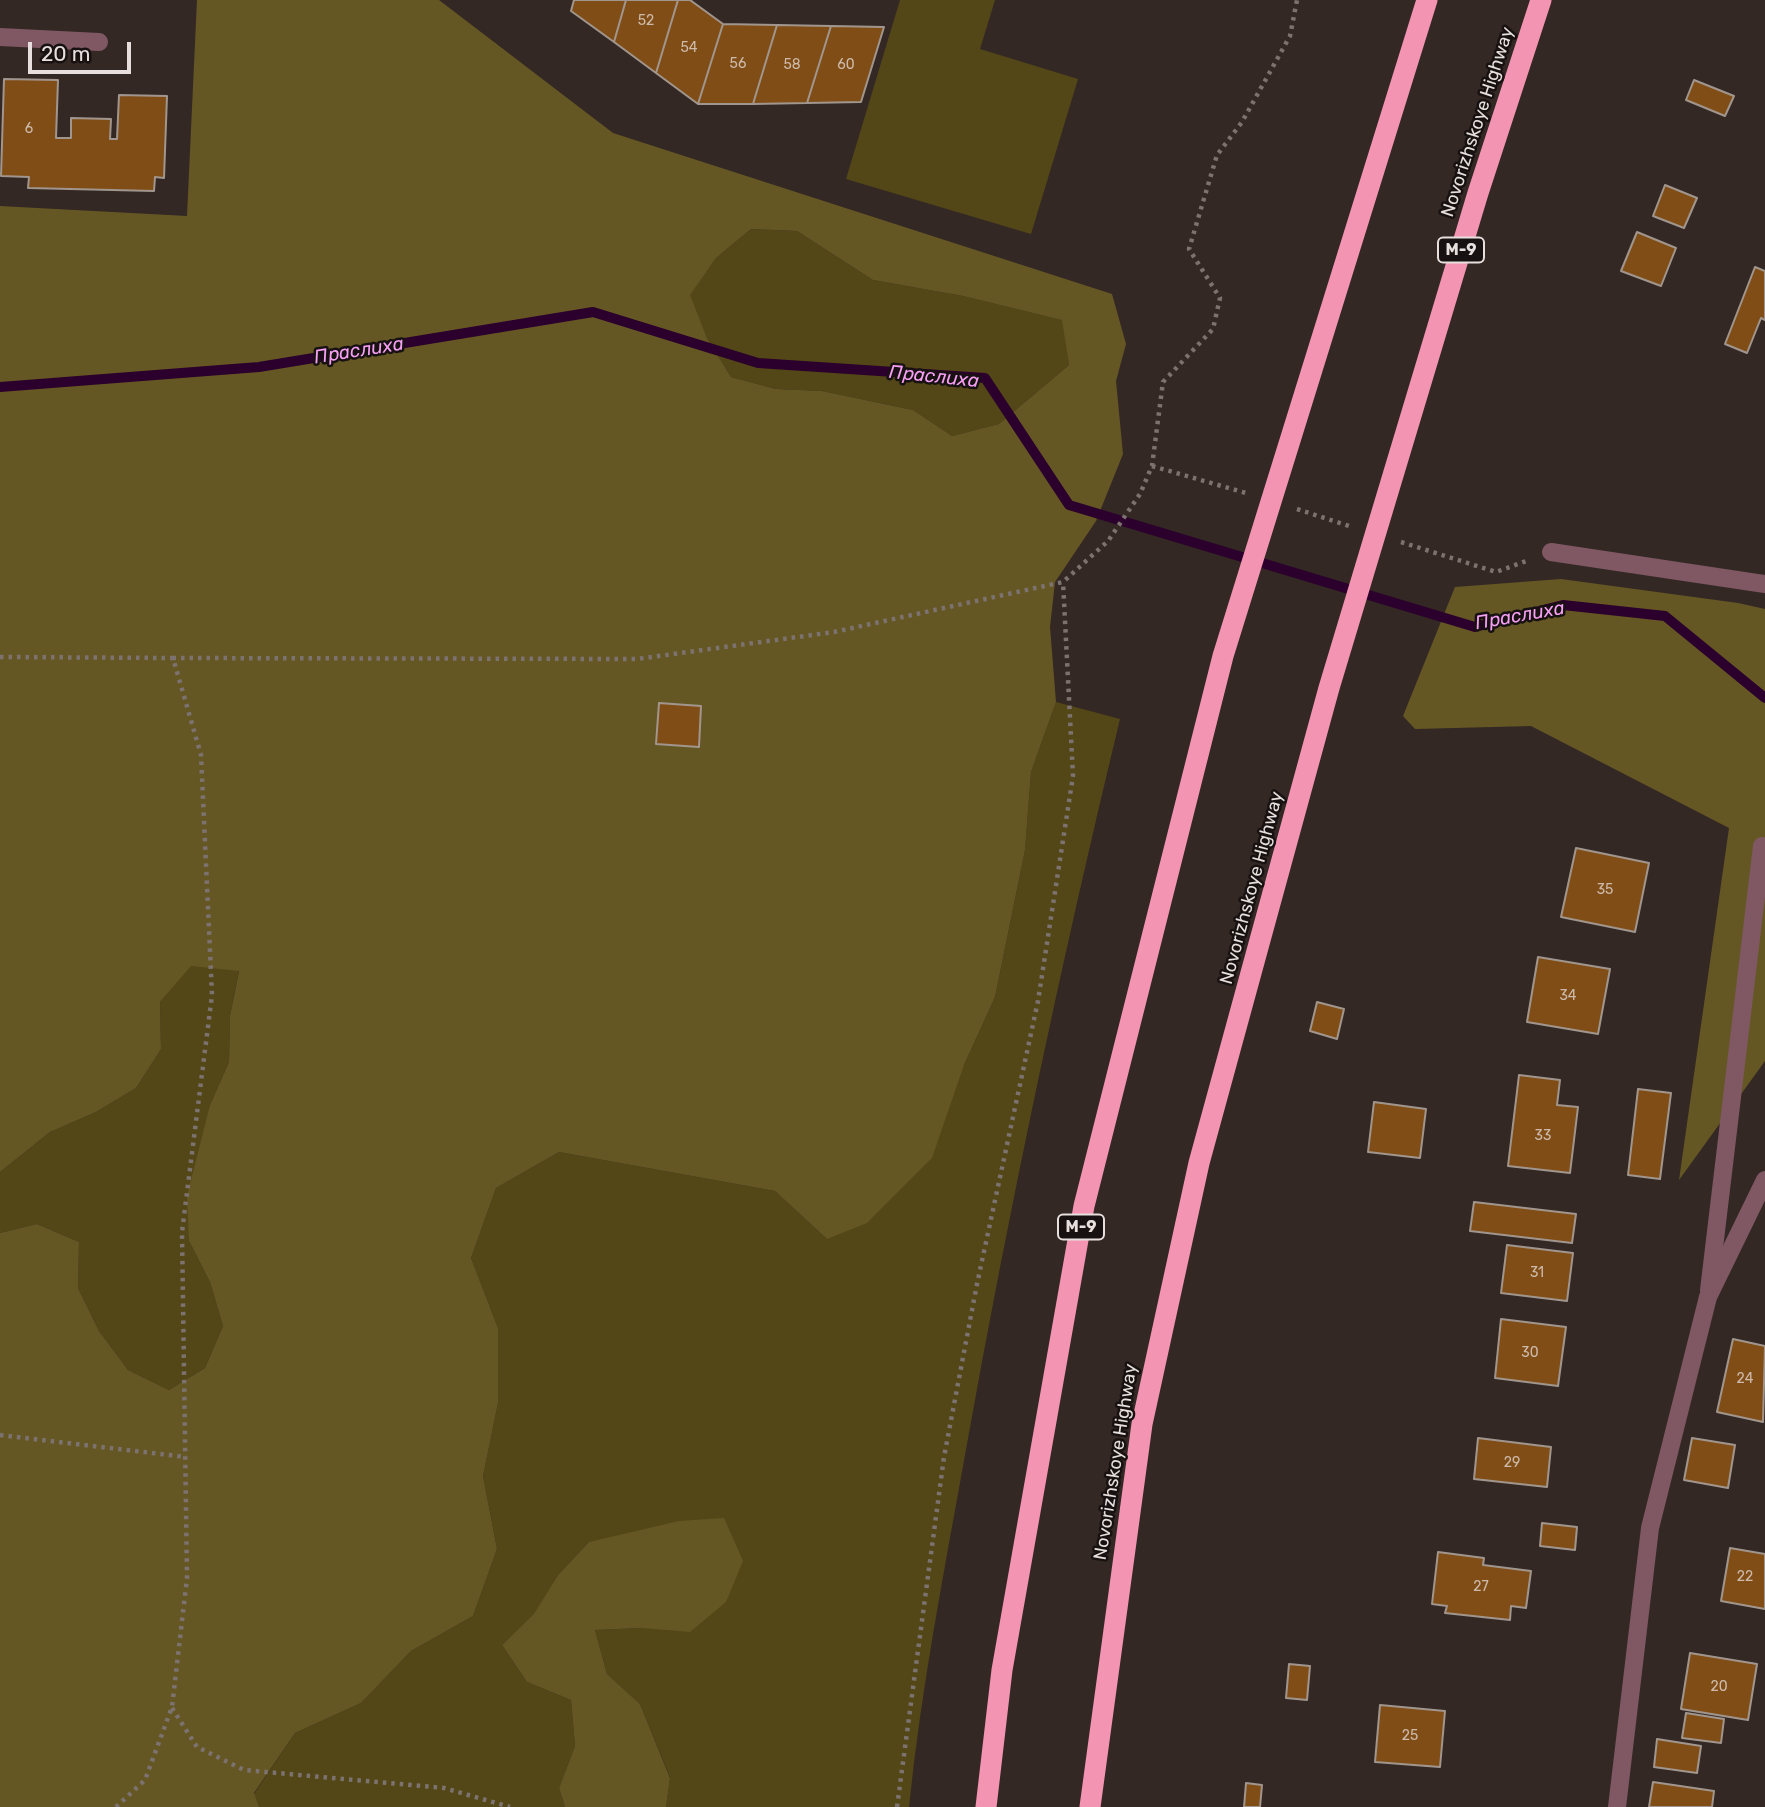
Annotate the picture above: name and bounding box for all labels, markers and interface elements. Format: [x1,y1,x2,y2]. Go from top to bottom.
house number: 52 [638,13,654,29]
street label: Novorizhskoye Highway [1437,24,1519,220]
scale bar [32,28,135,72]
house number: 54 [680,40,698,56]
text: 20 m [41,41,90,66]
house number: 56 [730,56,746,72]
house number: 58 [783,57,801,73]
house number: 60 [837,57,855,73]
house number: 6 [25,121,33,137]
road number: М-9 [1438,238,1484,262]
water label: Праслиха [313,333,405,369]
water label: Праслиха [888,361,980,393]
water label: Праслиха [1474,597,1566,635]
street label: Novorizhskoye Highway [1216,789,1288,987]
house number: 35 [1597,882,1613,898]
house number: 34 [1559,988,1577,1004]
house number: 33 [1535,1128,1551,1144]
road number: М-9 [1058,1214,1104,1240]
house number: 31 [1530,1265,1544,1281]
house number: 30 [1521,1345,1539,1361]
street label: Novorizhskoye Highway [1090,1362,1142,1562]
house number: 24 [1737,1371,1753,1387]
house number: 29 [1504,1455,1520,1471]
house number: 22 [1737,1569,1753,1585]
house number: 27 [1473,1579,1489,1595]
house number: 20 [1710,1679,1728,1695]
house number: 25 [1402,1728,1418,1744]

